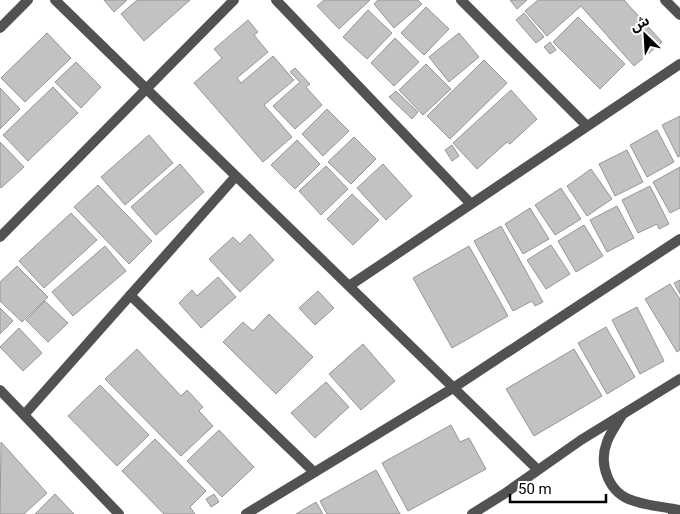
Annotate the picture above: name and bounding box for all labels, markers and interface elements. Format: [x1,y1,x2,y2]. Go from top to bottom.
north arrow [620,10,670,60]
text: ش [627,12,652,35]
scale bar [510,472,606,504]
text: 50 m [518,480,552,498]

